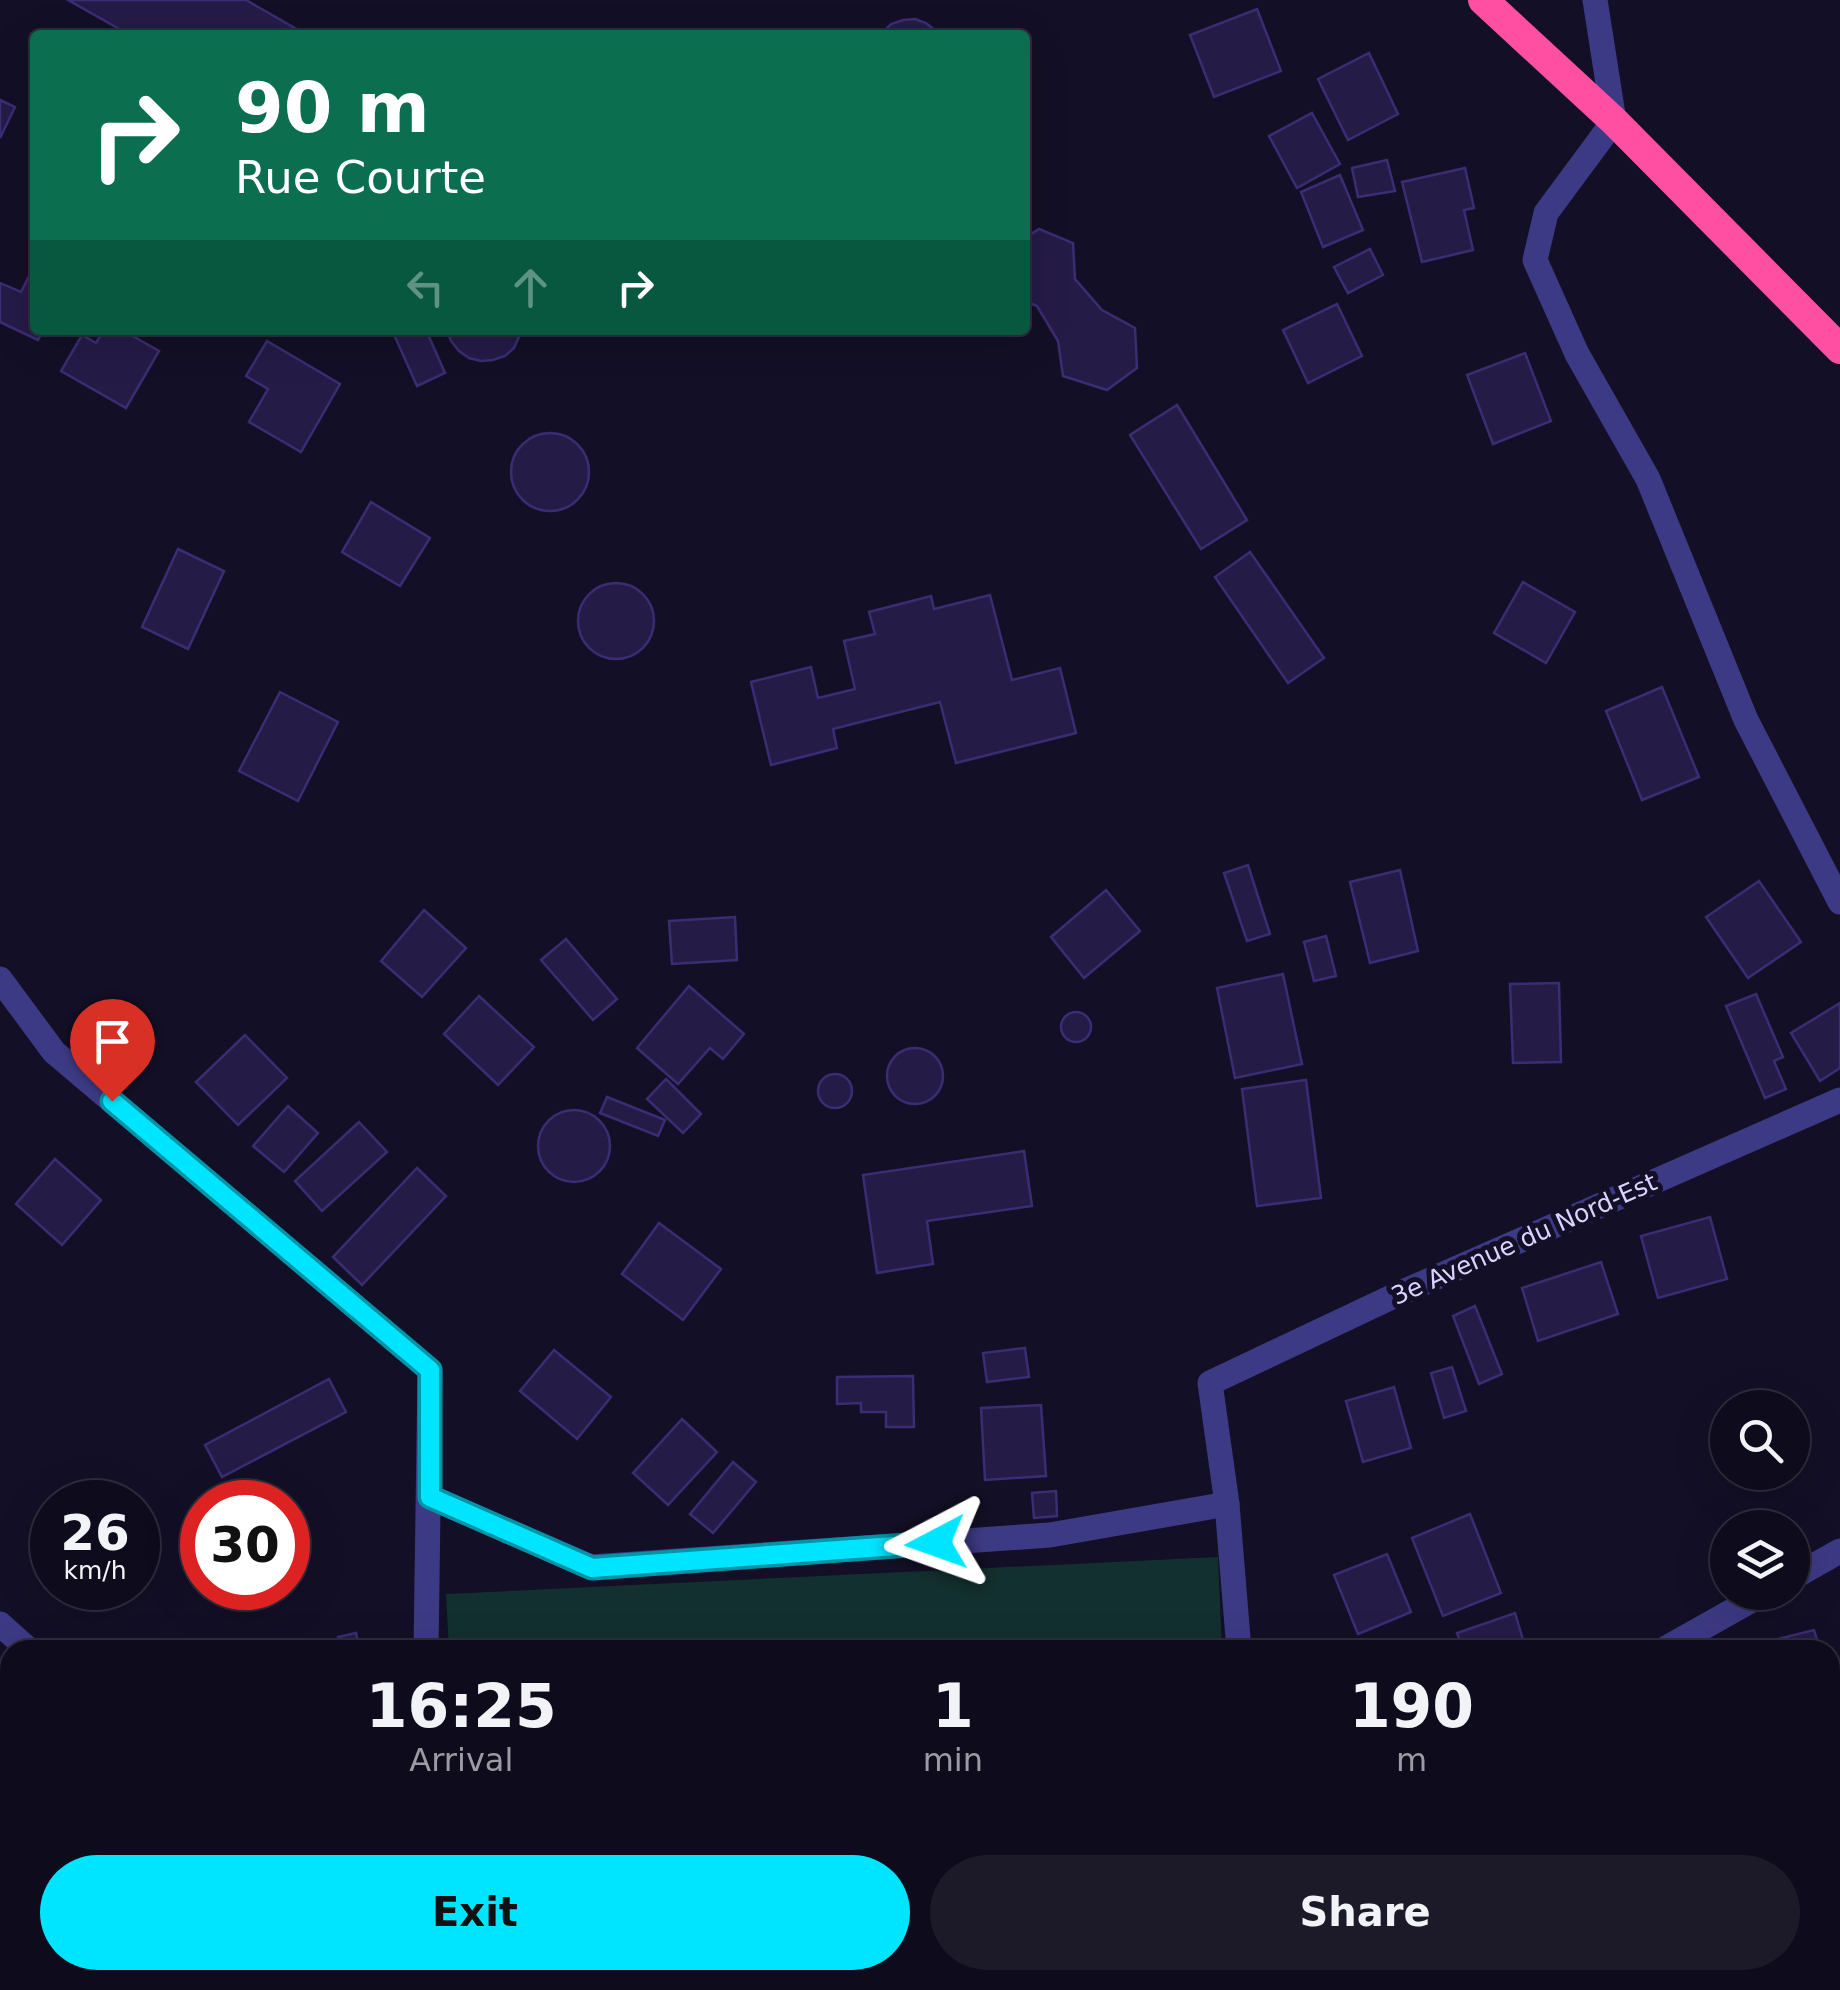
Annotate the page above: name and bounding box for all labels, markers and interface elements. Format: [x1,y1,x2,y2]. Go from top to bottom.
text: 90 m [235,67,430,149]
icon: right [70,70,200,200]
text: Rue Courte [235,151,486,204]
icon: left [398,260,453,315]
icon: ahead [503,260,558,315]
icon: right [608,260,663,315]
pin [70,999,155,1102]
icon: arrive [85,1014,140,1069]
street label: 3e Avenue du Nord-Est [1387,1167,1661,1311]
map controls [1710,1390,1810,1610]
button: search [1710,1390,1810,1490]
speed limit sign: 30 [180,1480,310,1610]
position arrow [884,1491,988,1595]
text: 26 [60,1504,130,1562]
button: layers [1710,1510,1810,1610]
text: km/h [63,1556,127,1585]
text: 16:25 [366,1671,557,1741]
text: 1 [932,1671,974,1741]
text: 190 [1349,1671,1474,1741]
text: Arrival [409,1741,513,1779]
text: min [923,1741,983,1779]
text: m [1396,1741,1427,1779]
button: Exit [40,1855,910,1970]
button: Share [930,1855,1800,1970]

